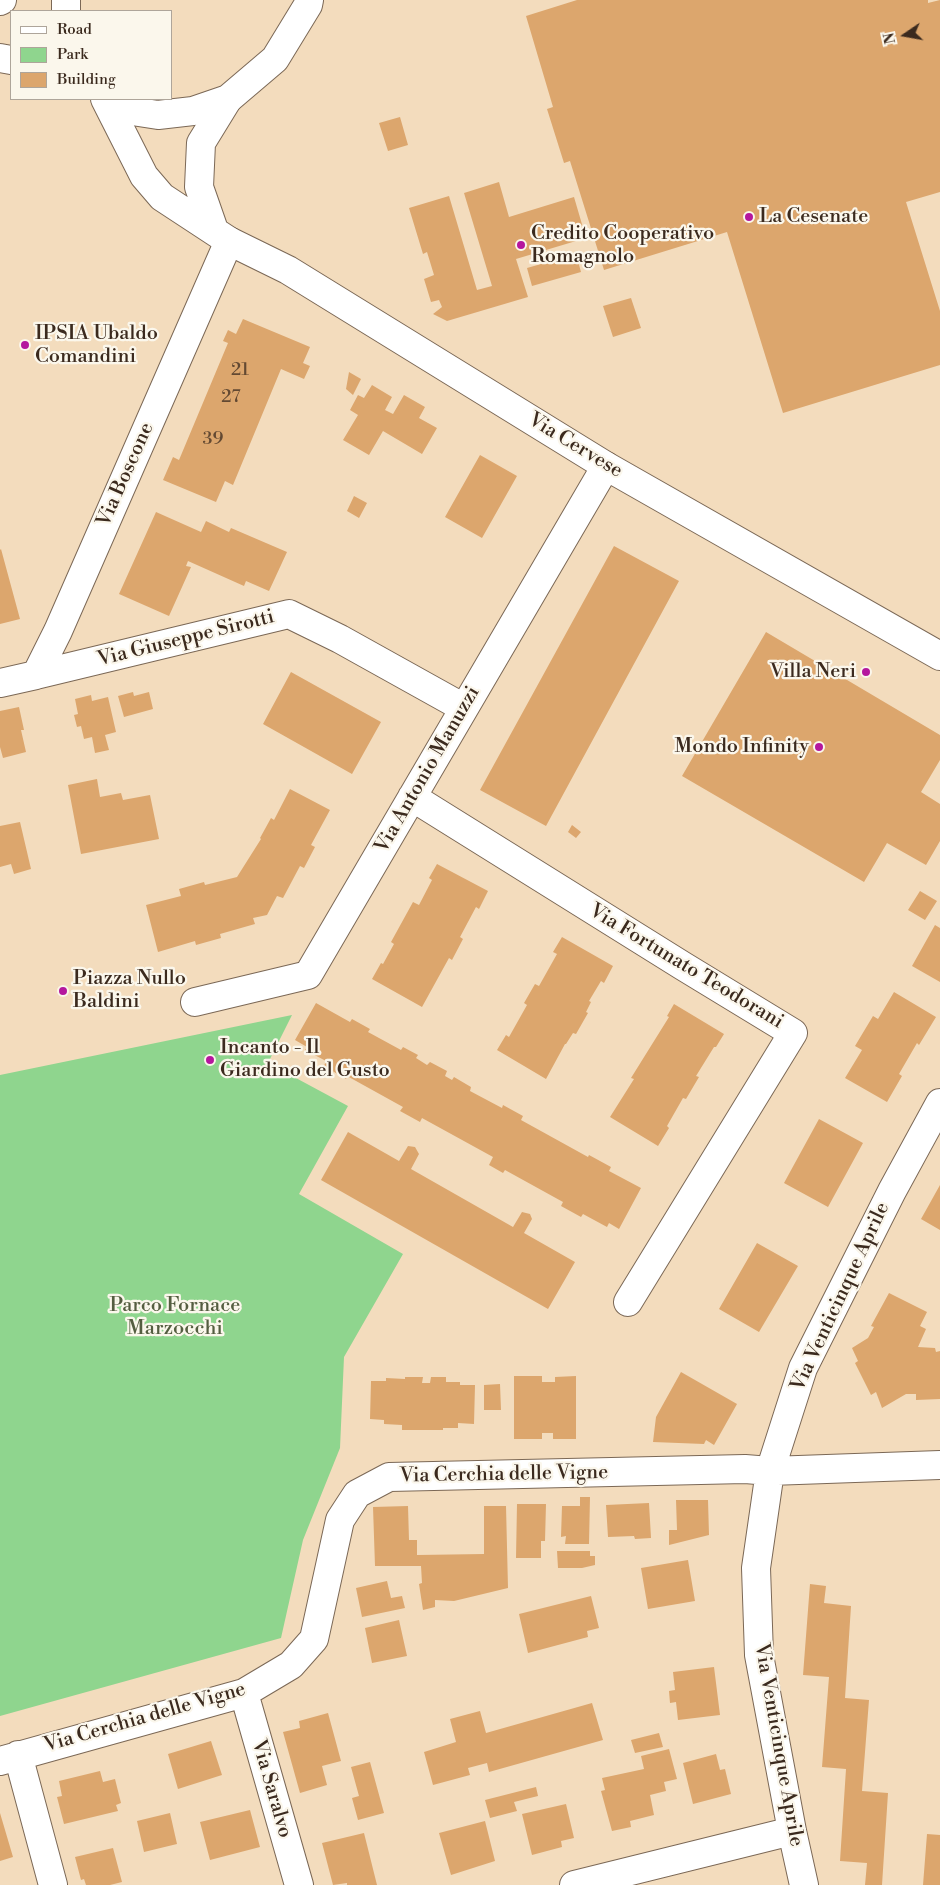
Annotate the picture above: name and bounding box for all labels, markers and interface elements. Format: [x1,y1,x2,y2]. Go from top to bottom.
legend [10,10,172,100]
north arrow [880,10,930,60]
text: Road [57,20,92,39]
text: N [880,31,900,45]
text: Park [57,45,88,64]
text: Building [57,70,116,89]
place label: La Cesenate [759,205,868,229]
marker: La Cesenate [743,211,755,223]
place label: Credito Cooperativo Romagnolo [531,222,714,269]
marker: Credito Cooperativo Romagnolo [515,239,527,251]
place label: IPSIA Ubaldo Comandini [35,322,158,369]
marker: IPSIA Ubaldo Comandini [19,339,31,351]
house number: 21 [231,360,249,382]
house number: 27 [221,387,241,409]
street label: Via Cervese [523,408,627,484]
street label: Via Boscone [92,419,160,531]
house number: 39 [203,429,223,451]
street label: Via Giuseppe Sirotti [95,605,277,673]
place label: Villa Neri [770,660,856,684]
marker: Villa Neri [860,666,872,678]
street label: Via Antonio Manuzzi [370,682,486,858]
place label: Mondo Infinity [675,735,809,759]
marker: Mondo Infinity [813,741,825,753]
street label: Via Fortunato Teodorani [585,899,787,1035]
place label: Piazza Nullo Baldini [73,967,186,1014]
marker: Piazza Nullo Baldini [57,985,69,997]
place label: Incanto - Il Giardino del Gusto [220,1036,390,1083]
marker: Incanto - Il Giardino del Gusto [204,1054,216,1066]
street label: Via Venticinque Aprile [787,1199,895,1395]
park label: Parco Fornace Marzocchi [110,1294,240,1341]
street label: Via Cerchia delle Vigne [400,1461,608,1489]
street label: Via Venticinque Aprile [748,1642,808,1848]
street label: Via Cerchia delle Vigne [41,1678,249,1758]
street label: Via Saralvo [246,1737,296,1841]

